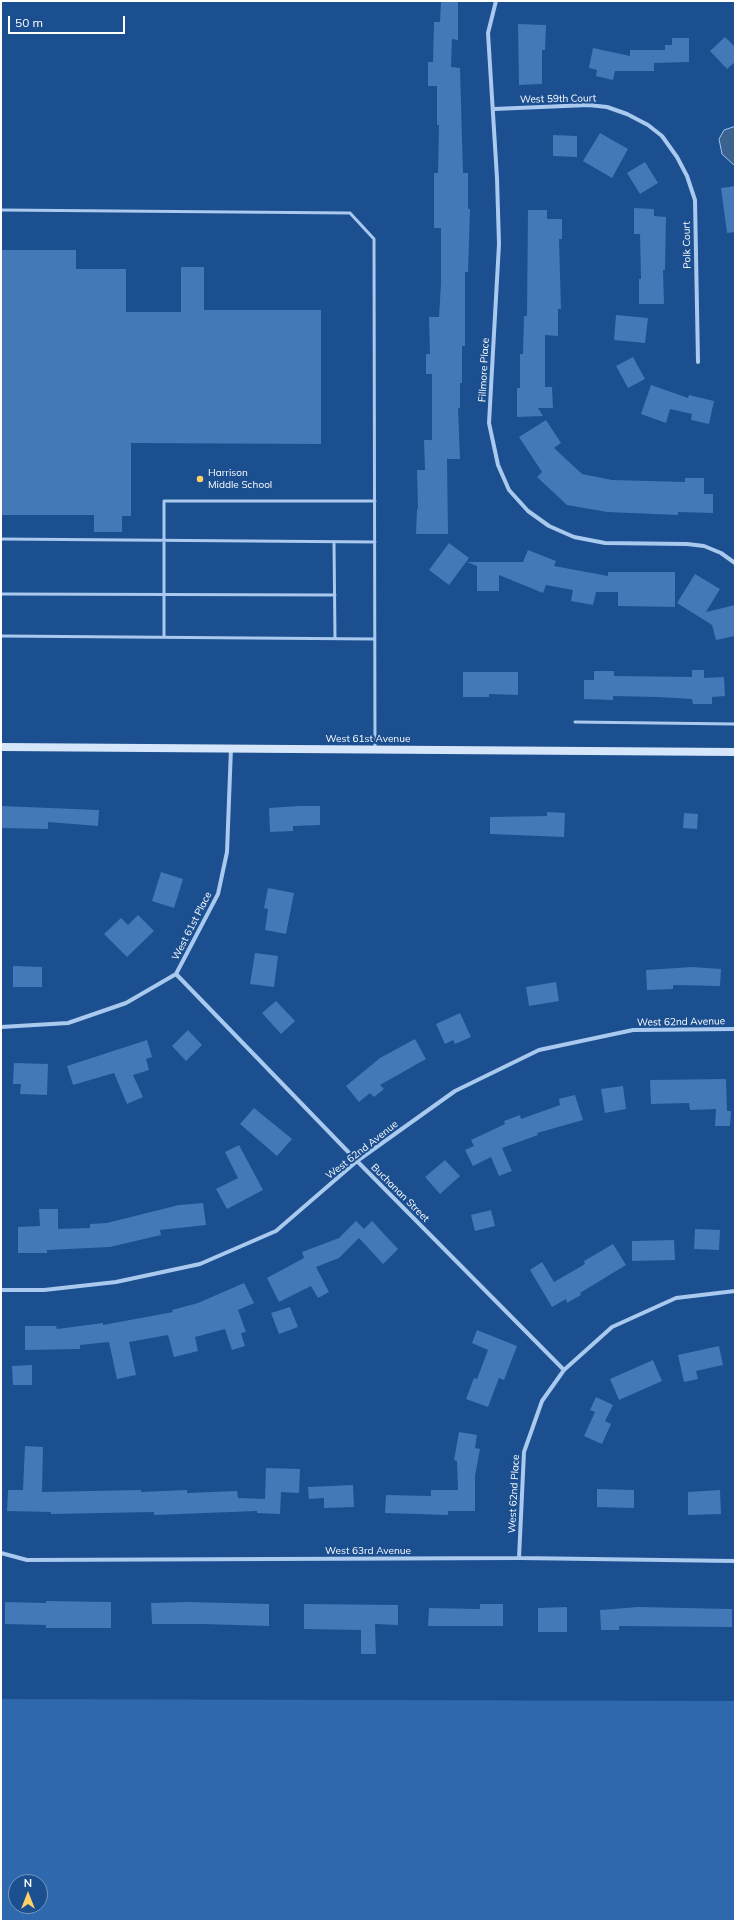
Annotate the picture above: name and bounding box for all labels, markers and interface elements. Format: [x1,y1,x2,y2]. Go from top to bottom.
scale bar [10,8,127,34]
text: 50 m [15,15,43,30]
street label: West 59th Court [520,92,596,106]
street label: Polk Court [681,221,693,269]
street label: Fillmore Place [476,338,492,402]
place label: Harrison Middle School [208,467,272,490]
marker: Harrison Middle School [195,474,205,484]
street label: West 61st Avenue [326,733,410,745]
street label: West 61st Place [170,890,214,962]
street label: West 62nd Avenue [637,1015,725,1029]
street label: West 62nd Avenue [324,1118,400,1182]
street label: Buchanan Street [368,1161,432,1225]
street label: West 62nd Place [506,1454,522,1534]
street label: West 63rd Avenue [325,1545,411,1557]
north arrow [8,1874,48,1914]
text: N [24,1876,32,1890]

